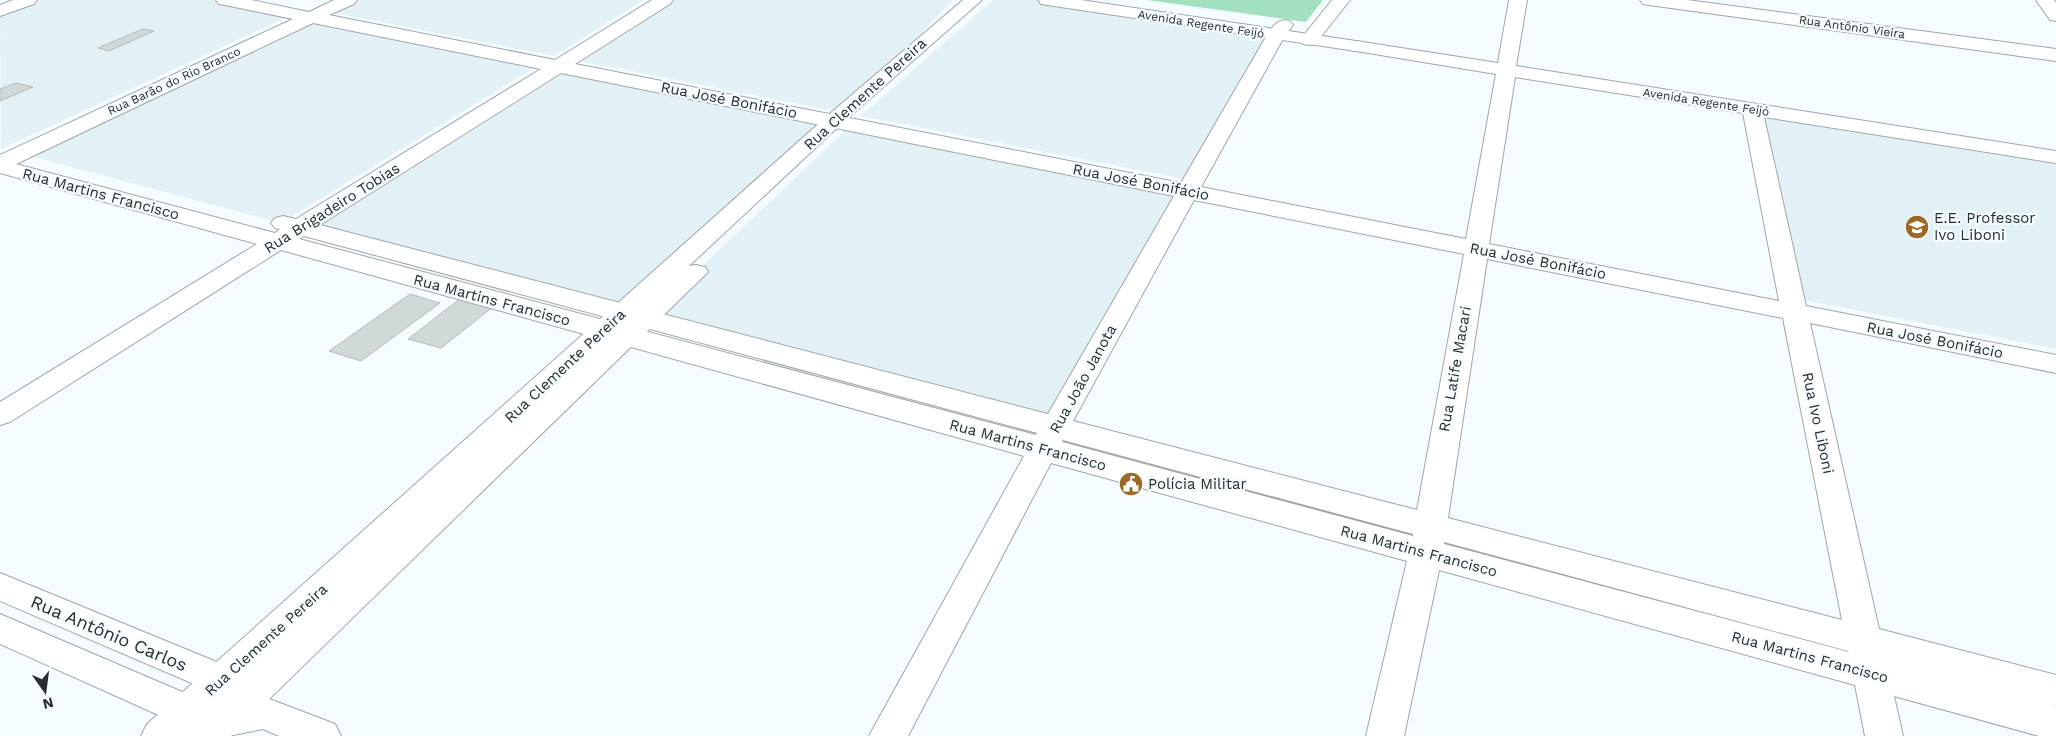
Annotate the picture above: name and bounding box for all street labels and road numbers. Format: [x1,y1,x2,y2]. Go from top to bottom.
street label: Avenida Regente Feijó [1137,7,1265,41]
street label: Rua Antônio Vieira [1798,13,1906,41]
street label: Rua Clemente Pereira [800,34,930,154]
street label: Rua Barão do Rio Branco [105,44,243,118]
street label: Rua José Bonifácio [659,78,799,122]
street label: Avenida Regente Feijó [1642,85,1770,119]
street label: Rua Brigadeiro Tobias [261,159,403,257]
street label: Rua José Bonifácio [1071,160,1211,204]
street label: Rua Martins Francisco [21,164,181,224]
street label: Rua José Bonifácio [1468,239,1608,283]
street label: Rua Martins Francisco [412,270,572,330]
street label: Rua Clemente Pereira [501,305,630,427]
street label: Rua Latife Macari [1435,305,1475,433]
street label: Rua José Bonifácio [1865,318,2005,362]
street label: Rua João Janota [1046,321,1121,436]
street label: Rua Ivo Liboni [1798,371,1838,475]
street label: Rua Martins Francisco [948,415,1108,475]
street label: Rua Martins Francisco [1339,521,1499,581]
street label: Rua Clemente Pereira [201,580,331,700]
street label: Rua Antônio Carlos [28,591,190,675]
street label: Rua Martins Francisco [1730,627,1890,687]

